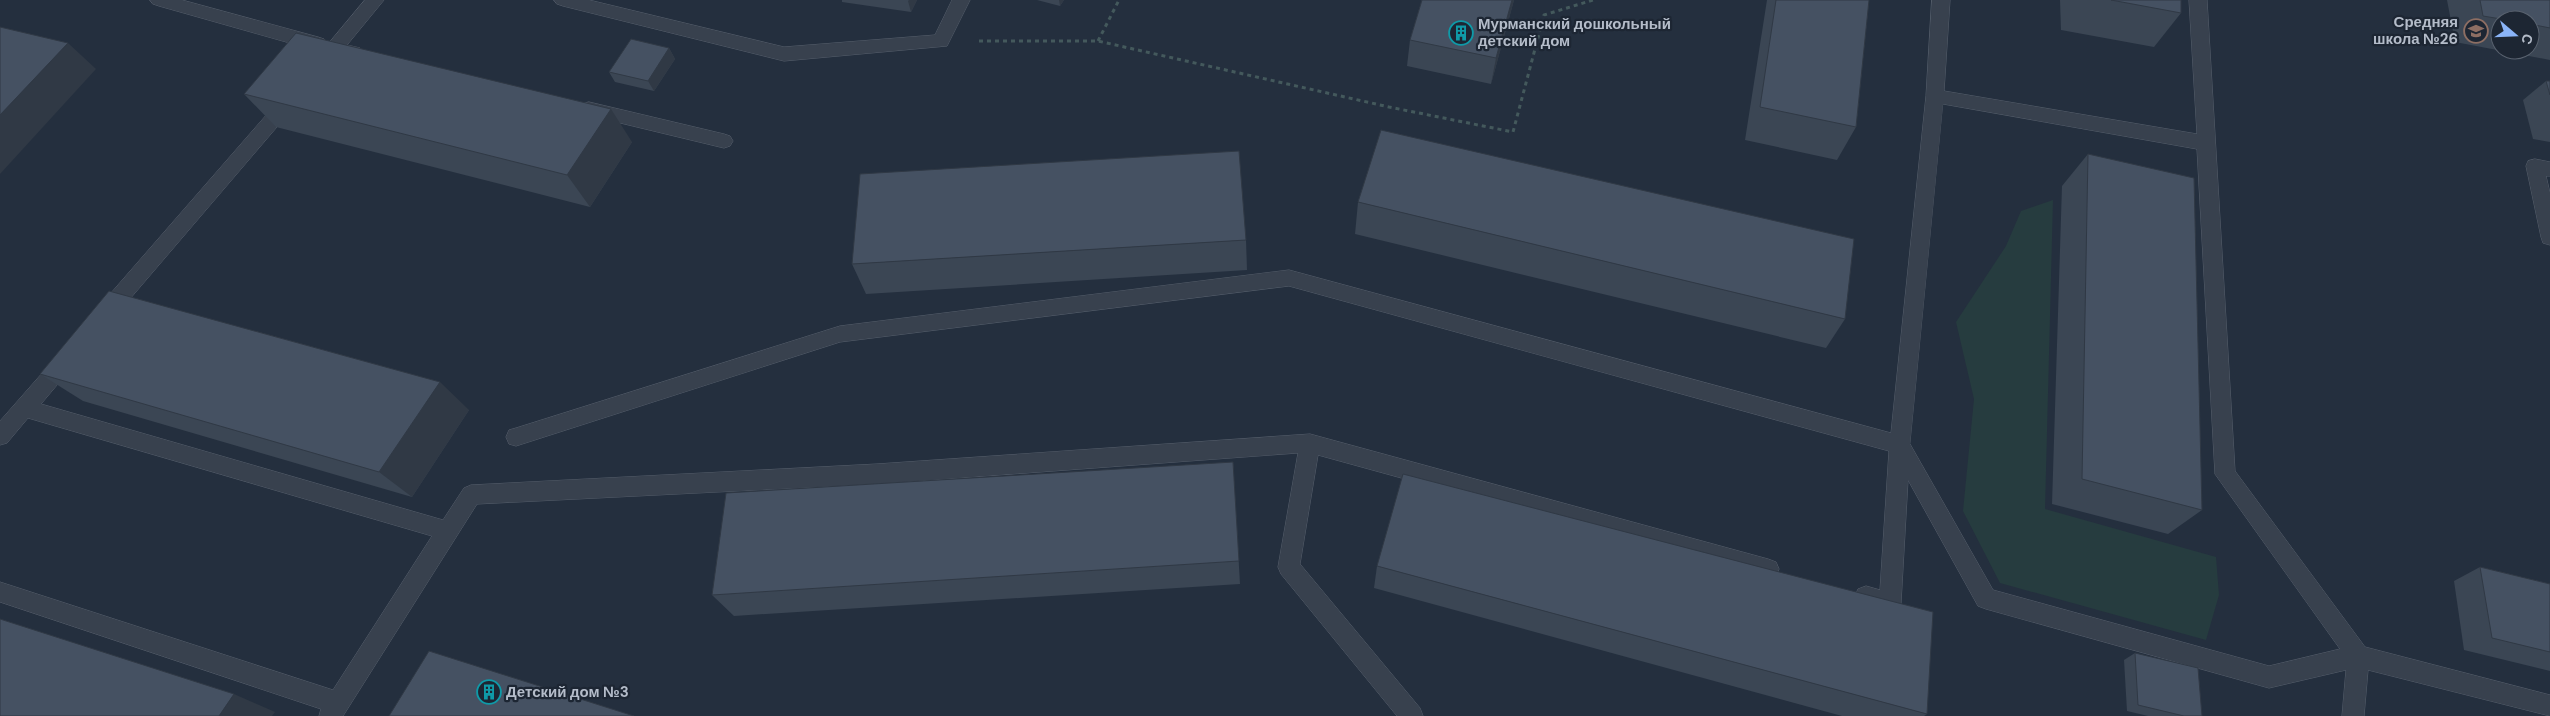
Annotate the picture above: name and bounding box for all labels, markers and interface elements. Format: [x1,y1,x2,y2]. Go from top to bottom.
north arrow [2490,10,2540,60]
place label: Средняя школа №26 [2373,12,2458,49]
place label: Мурманский дошкольный детский дом [1478,14,1671,51]
school or university icon: Средняя школа №26 [2463,18,2489,44]
building icon: Мурманский дошкольный детский дом [1448,20,1474,46]
text: С [2517,32,2537,47]
building icon: Детский дом №3 [476,679,502,705]
place label: Детский дом №3 [506,682,629,702]

